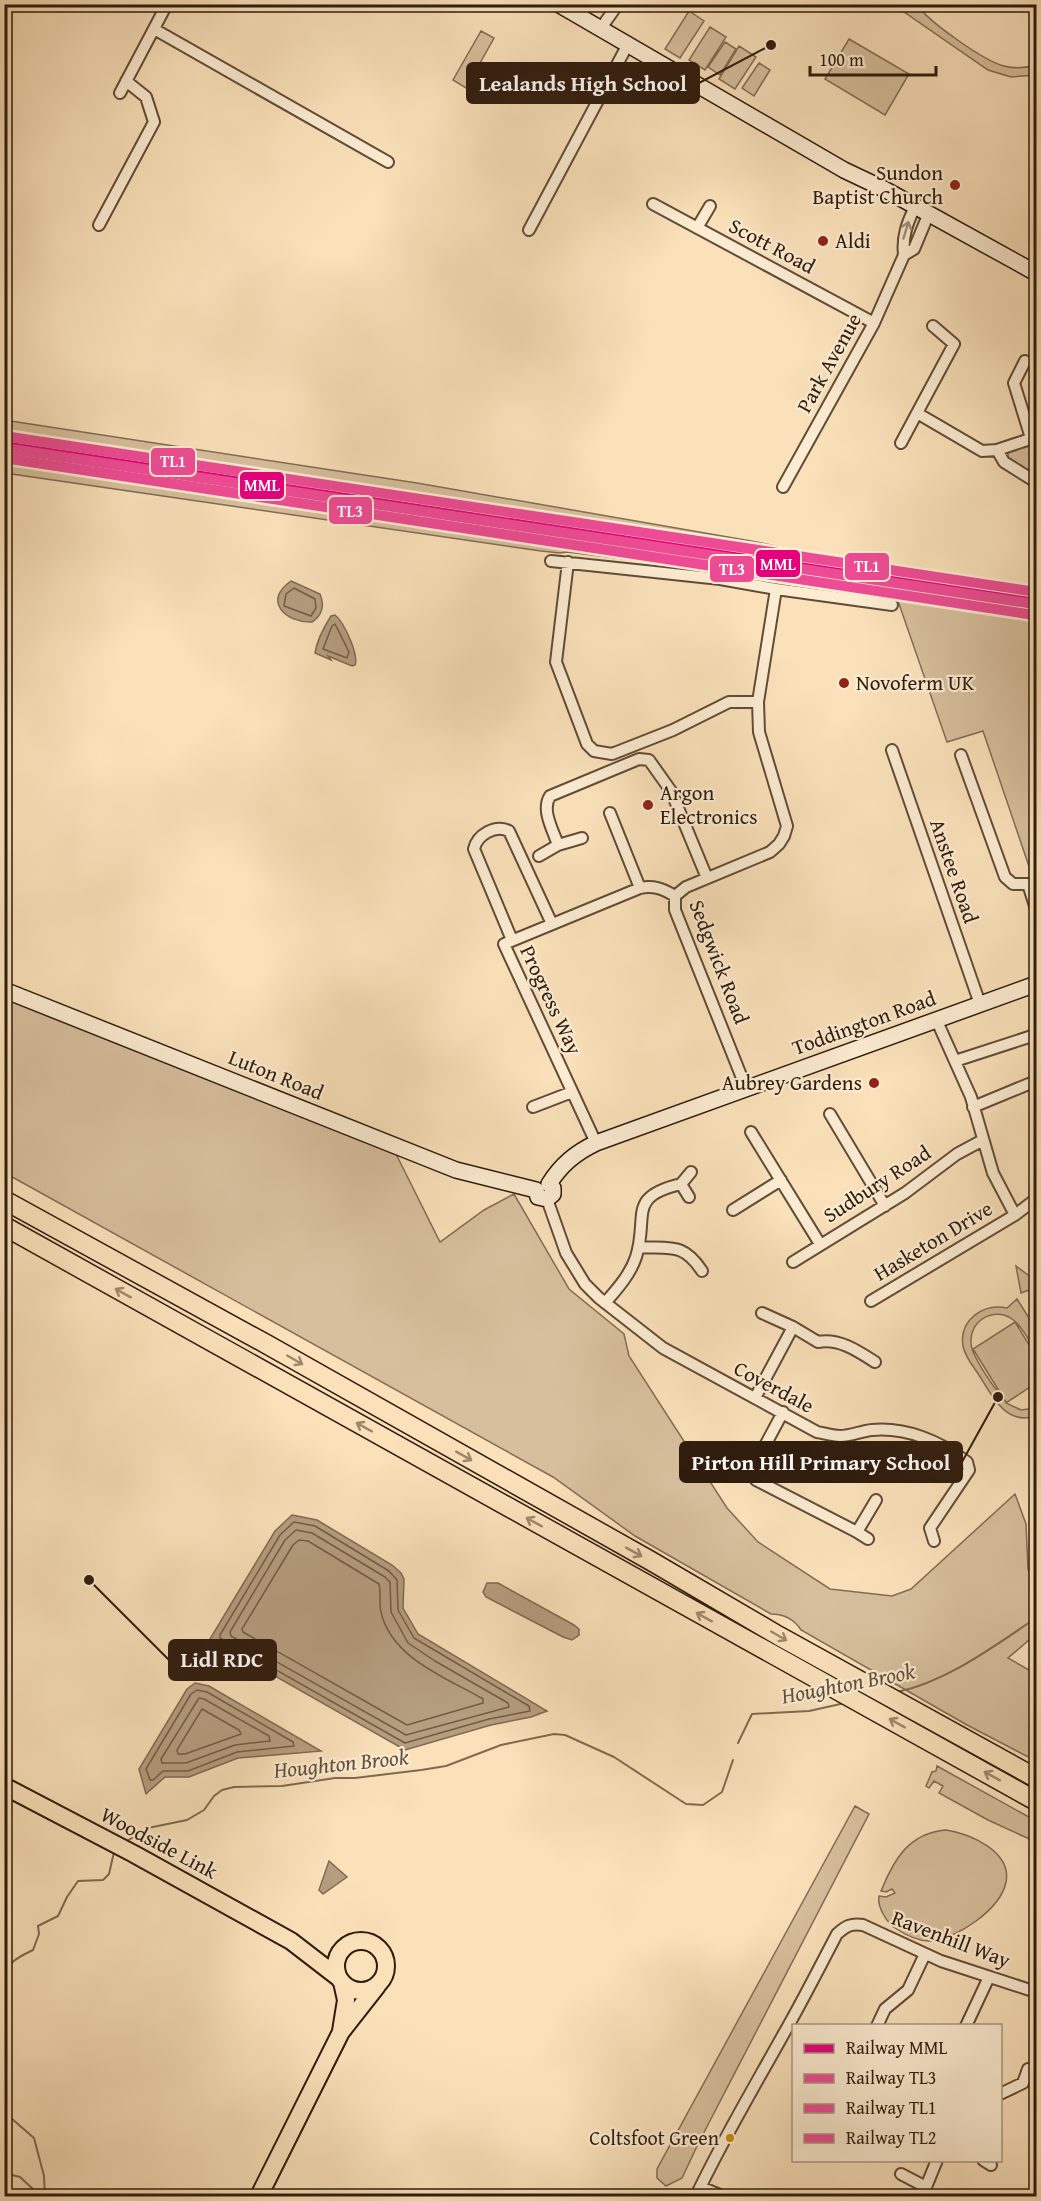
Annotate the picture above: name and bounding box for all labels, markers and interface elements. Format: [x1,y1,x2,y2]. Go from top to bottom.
scale bar [810,39,936,77]
text: 100 m [819,46,864,73]
callout: Lealands High School [467,63,699,103]
text: Lealands High School [479,67,687,99]
place label: Sundon Baptist Church [812,157,943,212]
marker: Sundon Baptist Church [948,178,962,192]
street label: Scott Road [724,210,822,282]
one-way arrow [901,221,912,240]
place label: Aldi [835,225,871,256]
marker: Aldi [816,234,830,248]
street label: Park Avenue [788,307,869,418]
line badge: TL1 [150,447,196,476]
text: TL1 [160,449,186,473]
line badge: MML [239,471,285,500]
text: MML [244,473,281,497]
line badge: TL3 [328,496,373,525]
text: TL3 [337,499,363,523]
line badge: MML [755,549,801,578]
text: MML [760,552,797,576]
line badge: TL1 [844,552,890,581]
text: TL1 [854,554,880,578]
line badge: TL3 [709,555,755,583]
text: TL3 [719,557,745,581]
place label: Novoferm UK [856,667,975,698]
marker: Novoferm UK [837,676,851,690]
place label: Argon Electronics [660,777,757,832]
marker: Argon Electronics [641,798,655,812]
street label: Anstee Road [922,814,987,928]
street label: Sedgwick Road [682,895,758,1029]
street label: Progress Way [513,940,591,1060]
street label: Toddington Road [788,982,941,1063]
street label: Luton Road [224,1041,329,1108]
place label: Aubrey Gardens [722,1067,862,1098]
marker: Aubrey Gardens [867,1076,881,1090]
street label: Sudbury Road [817,1137,937,1230]
street label: Hasketon Drive [867,1193,998,1288]
one-way arrow [115,1287,133,1298]
street label: Coverdale [729,1352,820,1421]
one-way arrow [285,1355,303,1366]
one-way arrow [356,1421,373,1433]
callout: Pirton Hill Primary School [680,1442,962,1482]
text: Pirton Hill Primary School [692,1446,951,1478]
one-way arrow [455,1451,472,1463]
one-way arrow [526,1516,544,1527]
one-way arrow [625,1546,642,1558]
one-way arrow [696,1611,713,1623]
one-way arrow [770,1630,787,1642]
callout: Lidl RDC [169,1640,276,1680]
text: Lidl RDC [181,1643,263,1675]
water label: Houghton Brook [778,1654,918,1712]
one-way arrow [889,1717,906,1729]
water label: Houghton Brook [271,1740,411,1786]
one-way arrow [984,1770,1001,1782]
street label: Woodside Link [95,1799,223,1886]
street label: Ravenhill Way [887,1902,1016,1976]
legend [792,2024,1002,2162]
text: Railway MML [846,2034,947,2061]
text: Railway TL3 [846,2064,936,2091]
text: Railway TL1 [846,2094,936,2121]
place label: Coltsfoot Green [589,2123,719,2152]
text: Railway TL2 [846,2124,936,2151]
marker: Coltsfoot Green [724,2132,736,2144]

